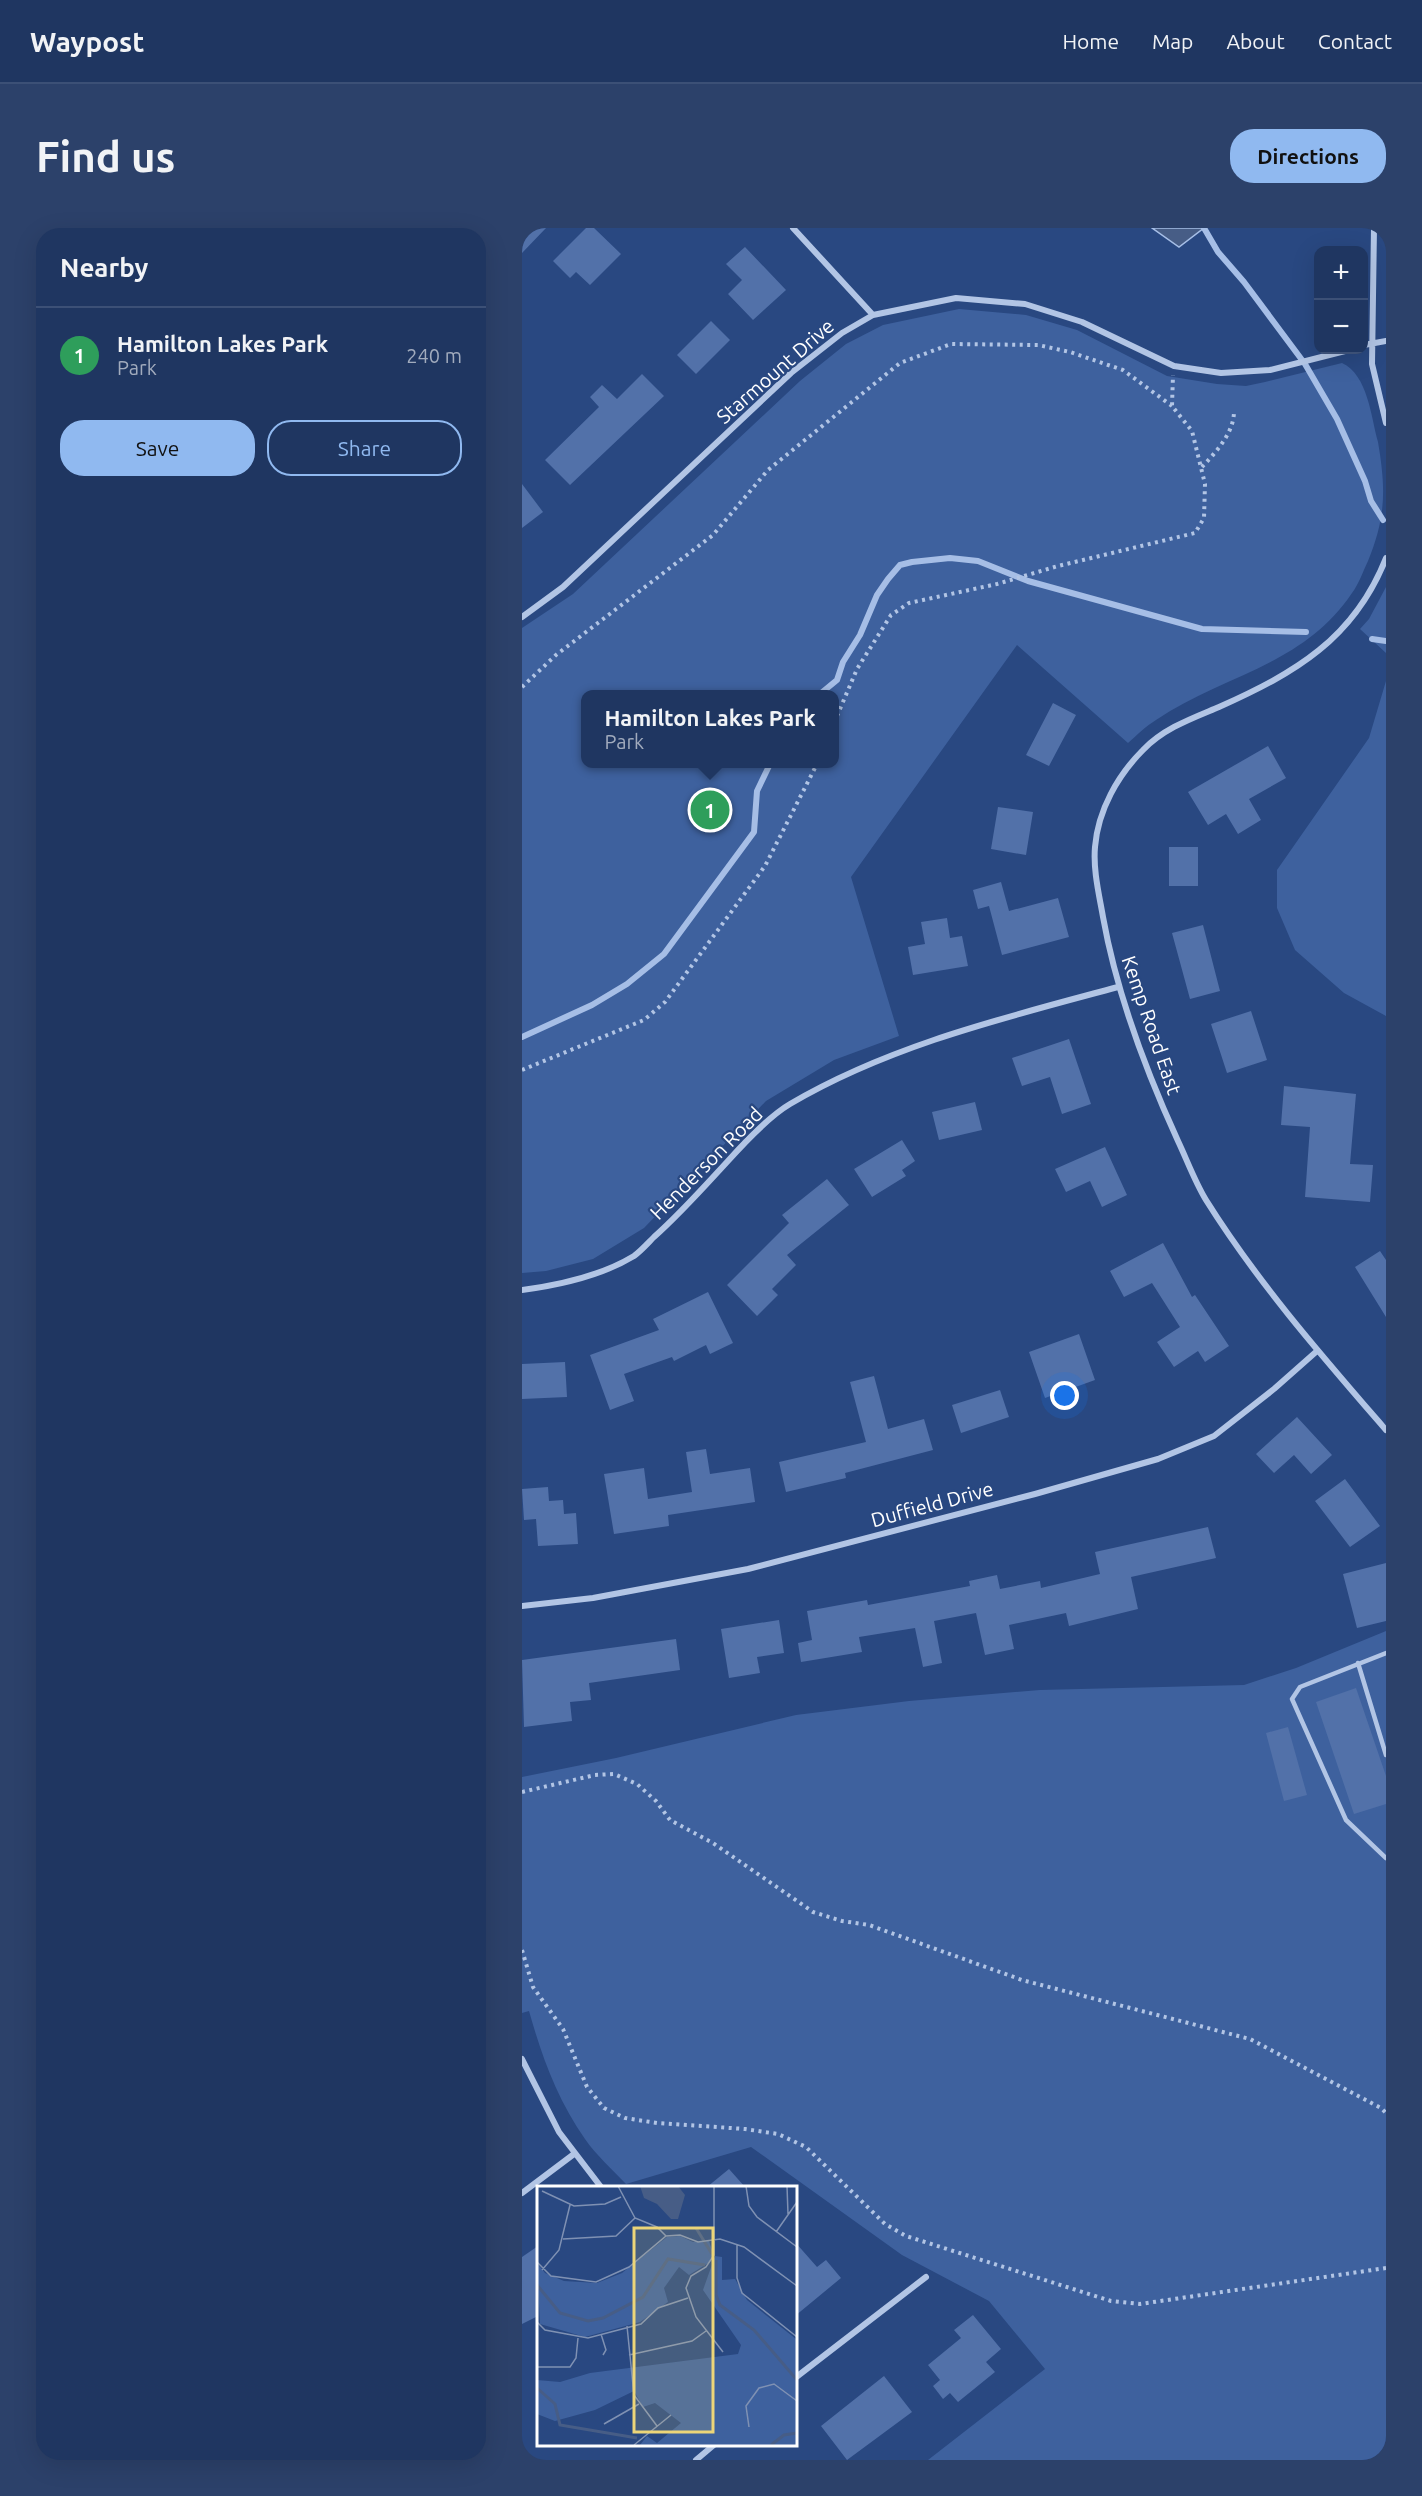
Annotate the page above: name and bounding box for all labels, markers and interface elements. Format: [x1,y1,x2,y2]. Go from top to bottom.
text: Waypost [30,26,144,57]
text: Home [1062,29,1119,53]
text: Map [1152,29,1193,53]
text: About [1226,29,1285,53]
text: Contact [1318,29,1392,53]
button: Directions [1230,129,1386,183]
text: Find us [36,133,175,180]
map controls [1314,246,1368,354]
button: + [1314,246,1368,300]
text: Nearby [60,253,148,282]
button: − [1314,300,1368,354]
street label: Starmount Drive [712,314,838,428]
text: Hamilton Lakes Park [117,331,328,356]
text: 1 [74,344,85,367]
text: 240 m [406,344,462,367]
text: Park [117,356,157,379]
button: Save [60,420,255,476]
button: Share [267,420,462,476]
popup [581,690,839,768]
text: Hamilton Lakes Park [604,705,816,730]
text: Park [604,730,644,753]
pin: 1 [690,788,729,832]
street label: Kemp Road East [1117,953,1187,1098]
street label: Henderson Road [645,1102,767,1224]
your location [1050,1381,1079,1410]
street label: Duffield Drive [868,1477,996,1531]
inset map [537,2186,796,2445]

